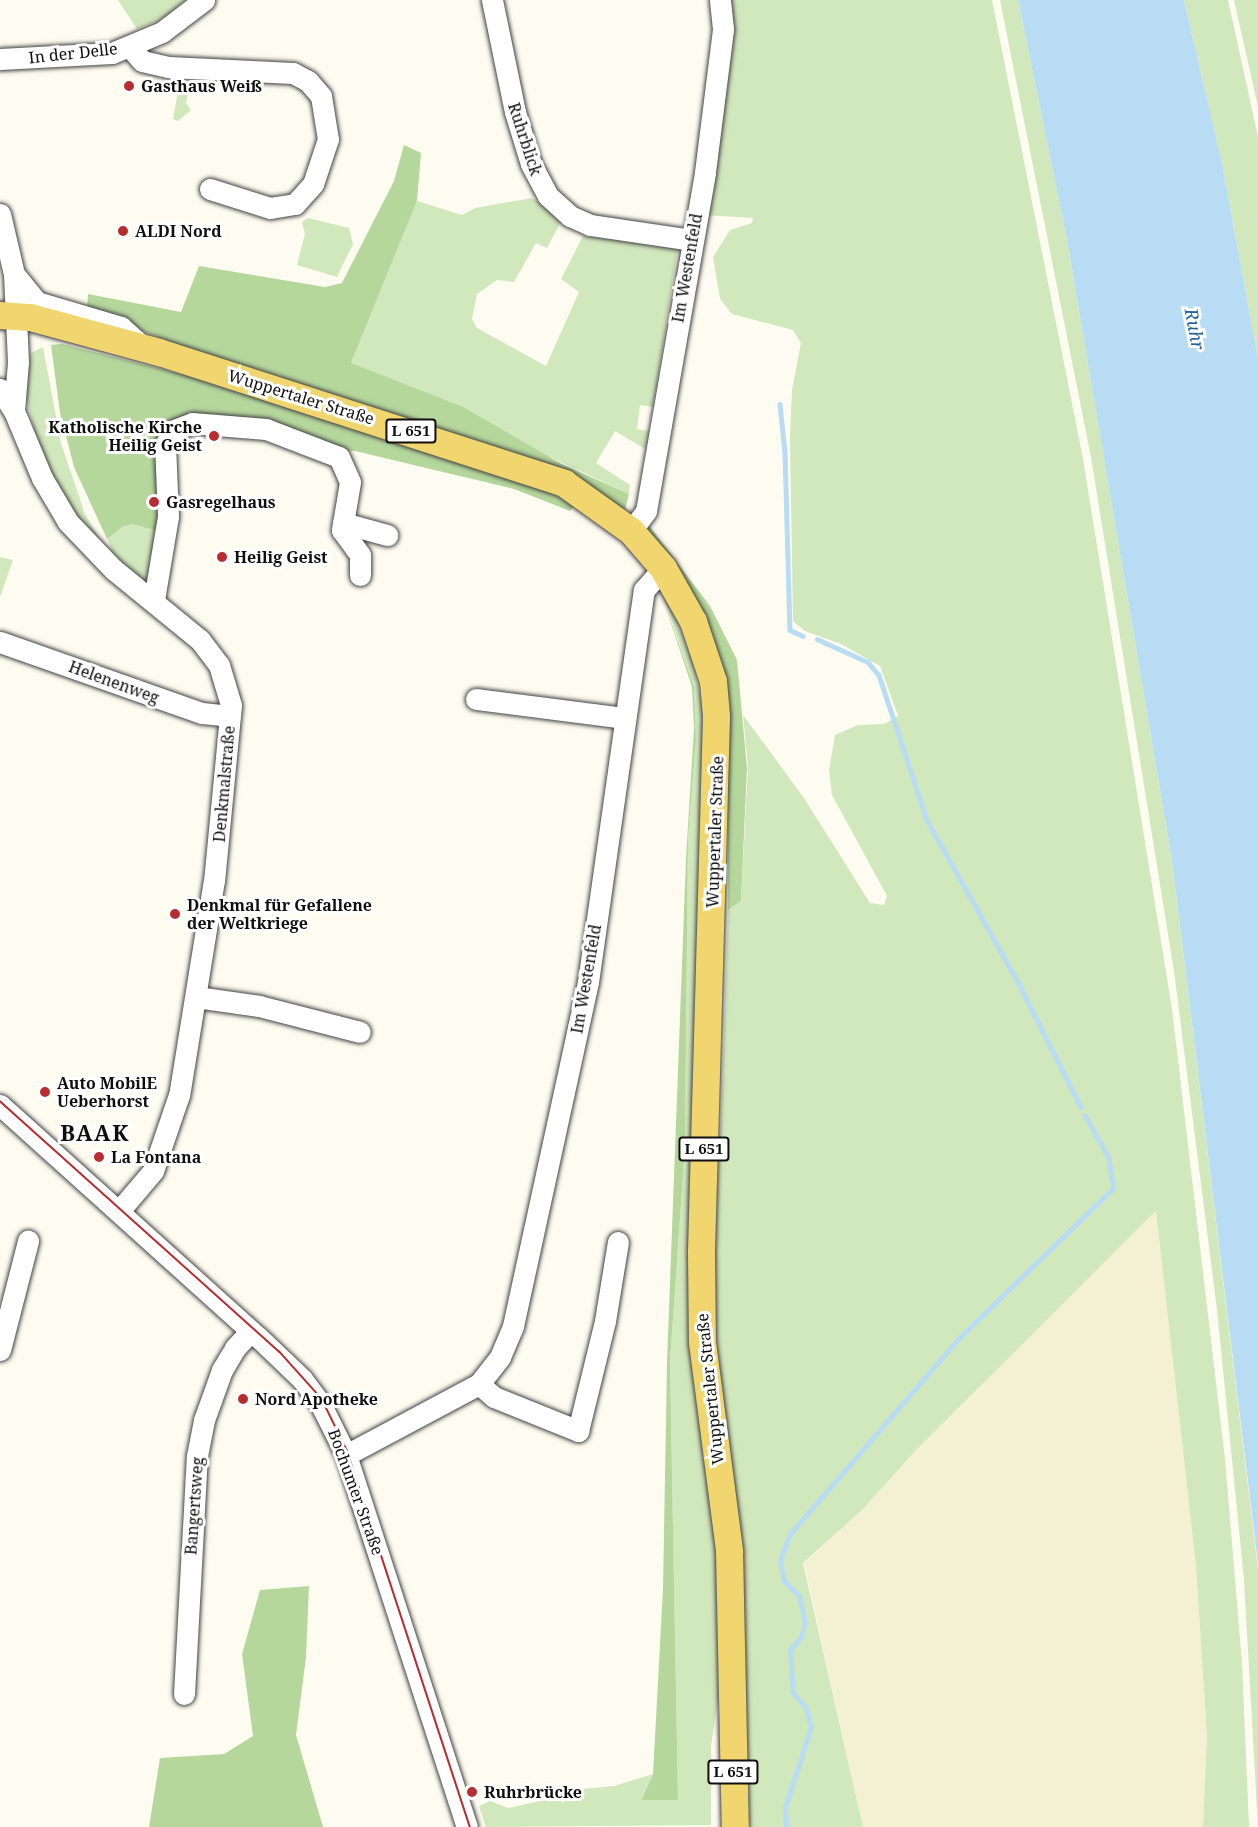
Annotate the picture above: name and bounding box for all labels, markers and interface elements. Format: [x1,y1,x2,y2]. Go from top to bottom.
street label: In der Delle [28,39,118,67]
place label: Gasthaus Weiß [141,76,262,96]
marker: Gasthaus Weiß [122,79,136,93]
street label: Ruhrblick [504,100,546,178]
street label: Im Westenfeld [668,212,706,324]
place label: ALDI Nord [135,221,222,241]
marker: ALDI Nord [116,224,130,238]
water label: Ruhr [1180,306,1210,352]
street label: Wuppertaler Straße [226,366,376,428]
place label: Katholische Kirche Heilig Geist [48,417,202,455]
road number: L 651 [384,419,438,443]
marker: Katholische Kirche Heilig Geist [207,429,221,443]
place label: Gasregelhaus [166,492,276,512]
marker: Gasregelhaus [147,495,161,509]
place label: Heilig Geist [234,547,328,567]
marker: Heilig Geist [215,550,229,564]
street label: Helenenweg [66,657,162,707]
street label: Denkmalstraße [209,725,239,843]
street label: Wuppertaler Straße [703,756,727,908]
place label: Denkmal für Gefallene der Weltkriege [187,895,372,933]
marker: Denkmal für Gefallene der Weltkriege [168,907,182,921]
street label: Im Westenfeld [567,923,605,1035]
place label: Auto MobilE Ueberhorst [57,1073,157,1111]
marker: Auto MobilE Ueberhorst [38,1085,52,1099]
district label: BAAK [60,1120,130,1146]
road number: L 651 [677,1137,731,1161]
place label: La Fontana [111,1147,201,1167]
marker: La Fontana [92,1150,106,1164]
street label: Wuppertaler Straße [693,1312,727,1466]
place label: Nord Apotheke [255,1389,378,1409]
marker: Nord Apotheke [236,1392,250,1406]
street label: Bochumer Straße [324,1426,388,1558]
street label: Bangertsweg [181,1456,207,1556]
road number: L 651 [706,1760,760,1784]
place label: Ruhrbrücke [484,1782,582,1802]
marker: Ruhrbrücke [465,1785,479,1799]

